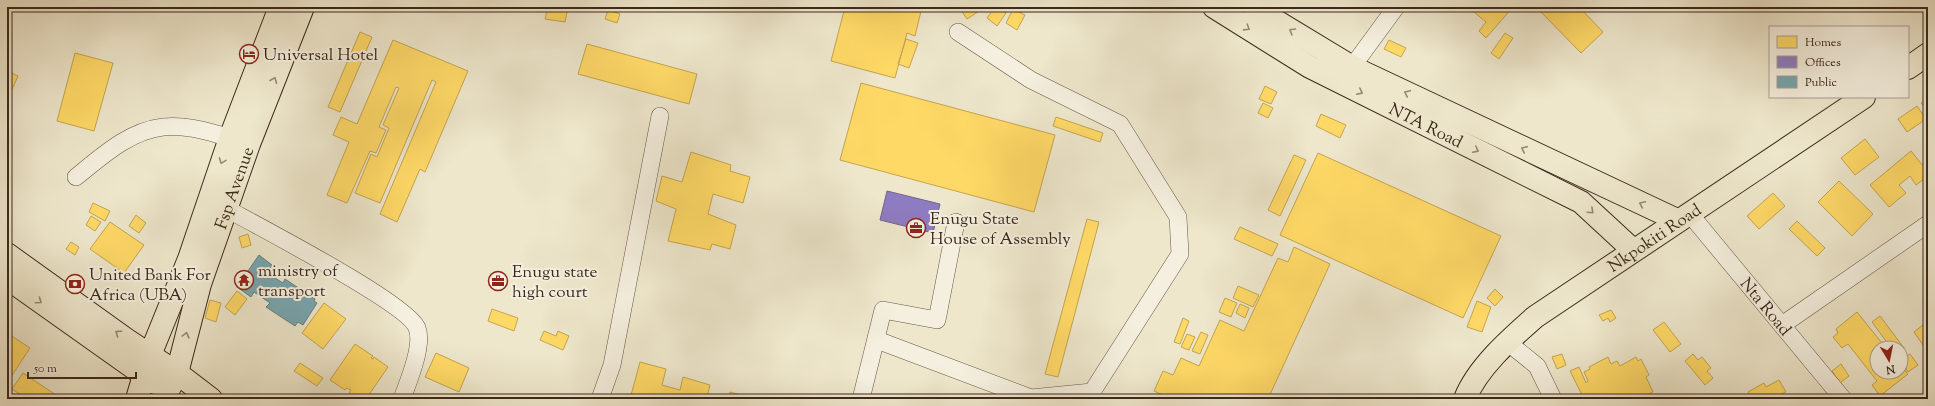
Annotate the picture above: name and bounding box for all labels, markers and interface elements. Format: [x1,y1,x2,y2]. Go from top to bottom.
one-way arrow [1243,23,1250,30]
legend [1769,26,1909,98]
one-way arrow [1290,29,1297,36]
text: Homes [1805,34,1841,52]
hotel icon: Universal Hotel [238,43,260,65]
place label: Universal Hotel [263,44,379,68]
text: Offices [1805,54,1841,72]
text: Public [1805,74,1838,92]
one-way arrow [270,76,278,83]
one-way arrow [1356,87,1363,95]
one-way arrow [1403,90,1411,98]
street label: NTA Road [1384,98,1467,155]
street label: Fsp Avenue [210,144,261,233]
one-way arrow [1472,145,1479,153]
one-way arrow [1521,146,1528,154]
one-way arrow [219,158,227,165]
street label: Nkpokiti Road [1604,199,1707,279]
one-way arrow [1638,201,1646,209]
one-way arrow [1586,206,1593,213]
place label: Enugu State House of Assembly [930,208,1071,252]
office icon: Enugu State House of Assembly [905,217,927,239]
place label: ministry of transport [258,260,339,304]
place label: Enugu state high court [512,261,598,305]
place label: United Bank For Africa (UBA) [89,264,212,308]
temple icon: ministry of transport [233,269,255,291]
office icon: Enugu state high court [487,270,509,292]
bank icon: United Bank For Africa (UBA) [64,273,86,295]
street label: Nta Road [1733,273,1796,342]
one-way arrow [35,296,42,304]
one-way arrow [115,330,122,338]
one-way arrow [181,331,190,338]
north arrow [1869,340,1909,380]
scale bar [28,354,136,380]
text: 50 m [33,360,57,378]
text: N [1885,360,1897,378]

